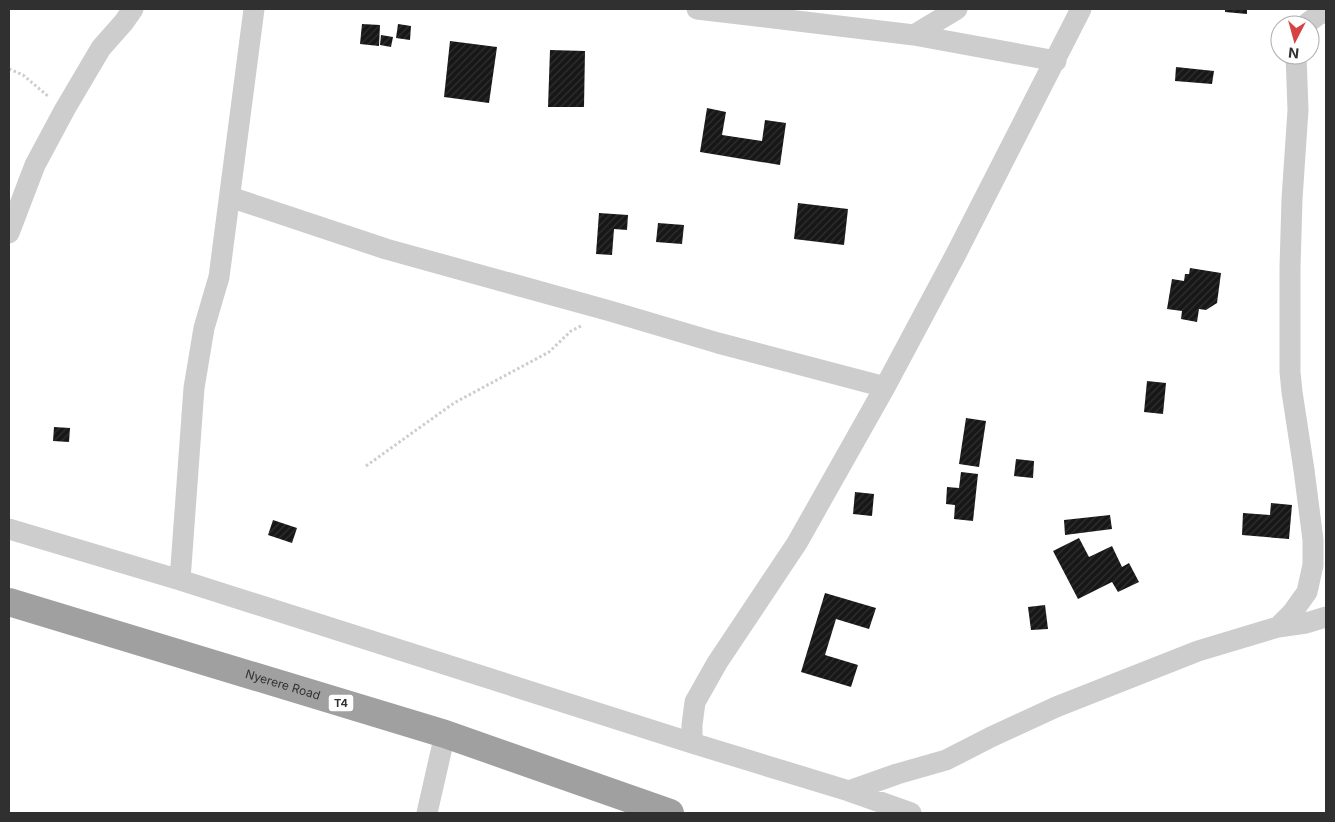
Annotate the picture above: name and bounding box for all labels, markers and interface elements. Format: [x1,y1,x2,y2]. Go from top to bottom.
north arrow [1270,15,1320,65]
text: N [1287,44,1300,62]
street label: Nyerere Road [244,666,322,703]
road number: T4 [328,694,354,711]

